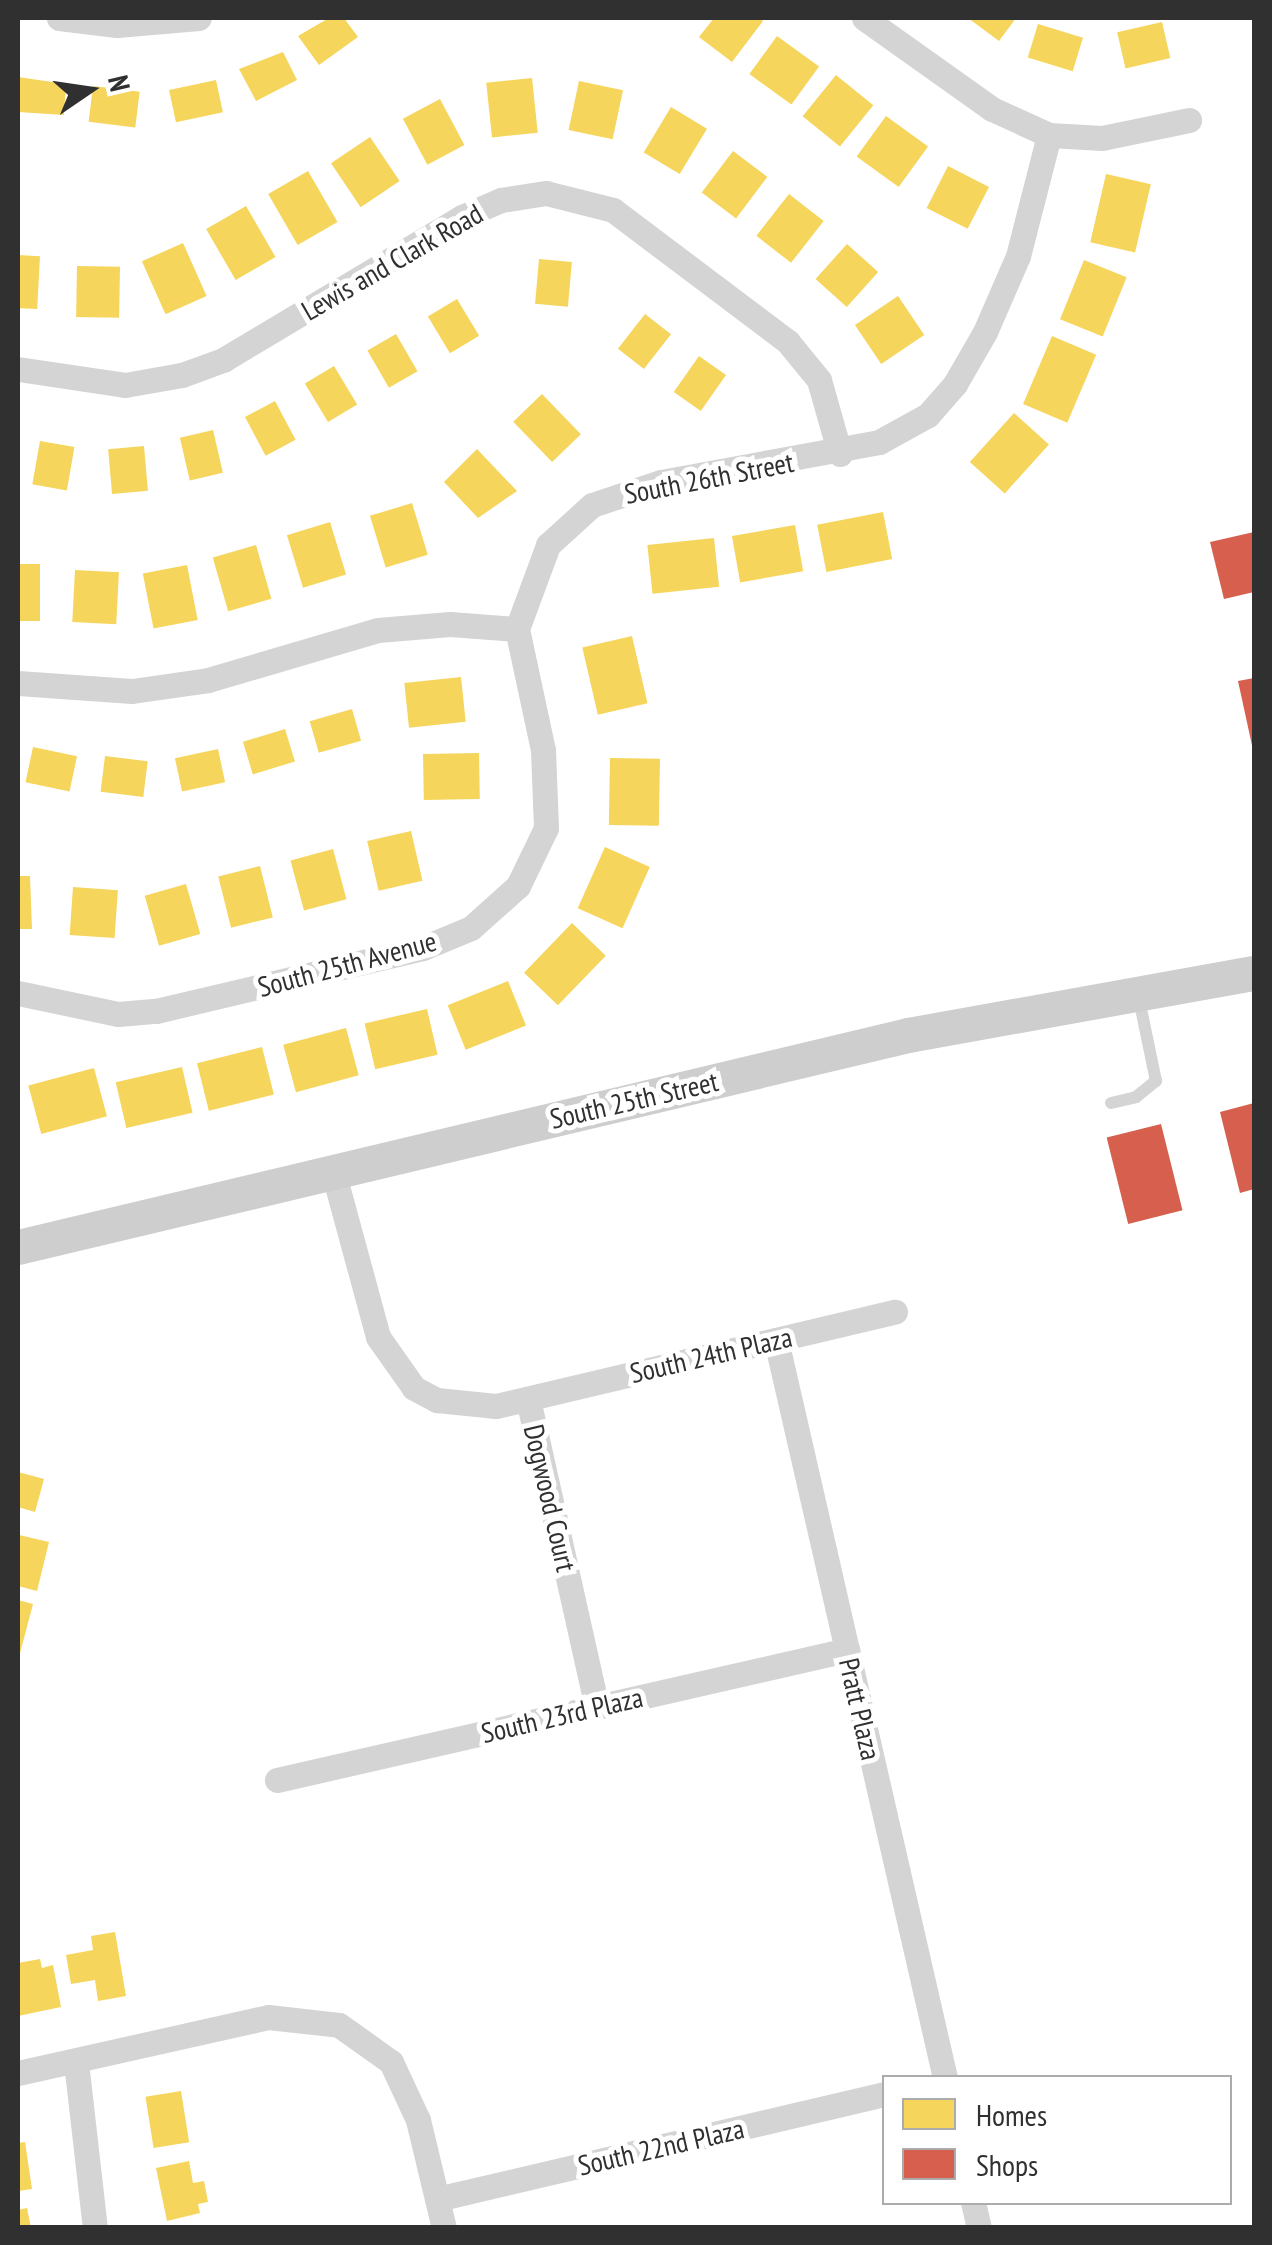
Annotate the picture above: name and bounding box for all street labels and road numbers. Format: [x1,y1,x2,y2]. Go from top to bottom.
street label: Lewis and Clark Road [295,196,489,328]
street label: South 26th Street [622,445,796,511]
street label: South 25th Avenue [254,924,440,1004]
street label: South 25th Street [547,1064,721,1136]
street label: South 24th Plaza [627,1320,795,1390]
street label: Dogwood Court [517,1421,583,1575]
street label: Pratt Plaza [832,1655,888,1763]
street label: South 23rd Plaza [478,1680,646,1750]
street label: South 22nd Plaza [575,2112,747,2182]

